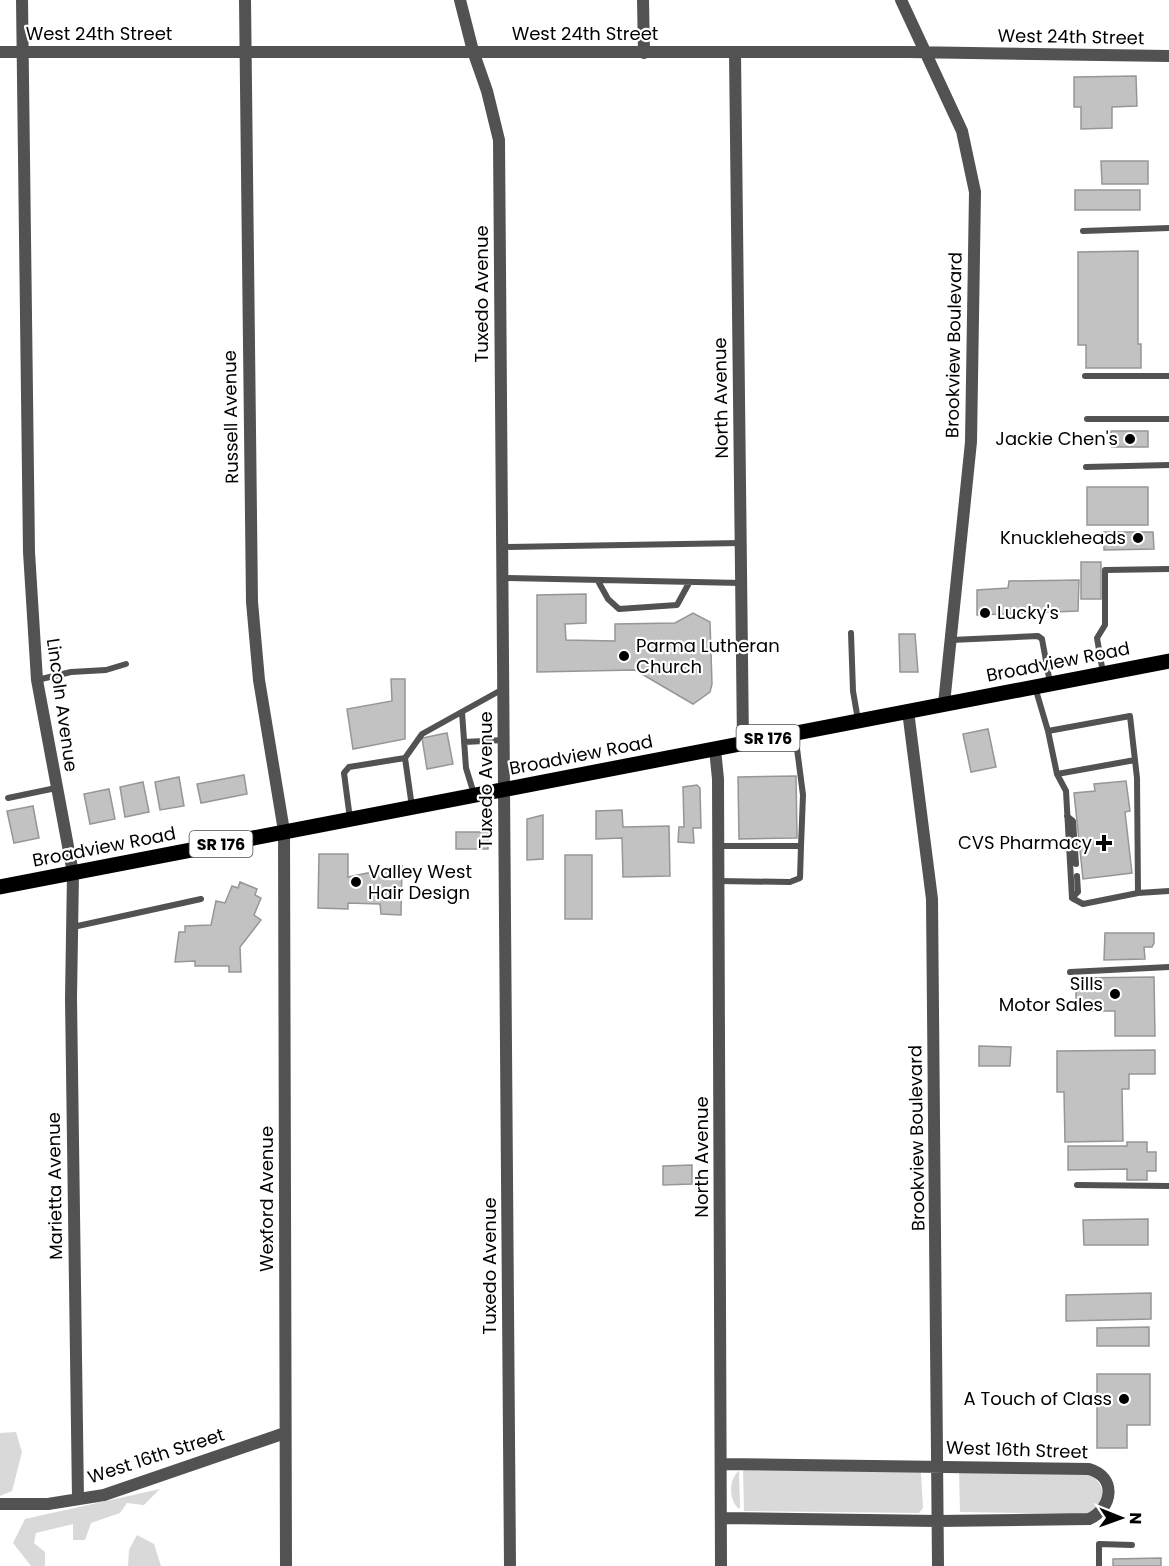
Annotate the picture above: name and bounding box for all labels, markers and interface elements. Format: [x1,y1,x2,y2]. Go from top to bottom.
street label: West 24th Street [26,21,172,46]
street label: West 24th Street [512,21,658,46]
street label: West 24th Street [997,23,1145,50]
street label: Tuxedo Avenue [469,225,494,363]
street label: Brookview Boulevard [939,252,968,438]
street label: North Avenue [707,337,734,459]
street label: Russell Avenue [217,350,244,484]
place label: Jackie Chen's [995,426,1118,451]
marker: Jackie Chen's [1123,432,1137,446]
place label: Knuckleheads [1000,525,1126,550]
marker: Knuckleheads [1131,531,1145,545]
place label: Lucky's [997,600,1059,625]
marker: Lucky's [978,606,992,620]
place label: Parma Lutheran Church [636,633,780,679]
street label: Broadview Road [984,635,1132,688]
street label: Lincoln Avenue [41,637,84,773]
marker: Parma Lutheran Church [617,649,631,663]
street label: Tuxedo Avenue [473,711,498,849]
road number: SR 176 [736,725,800,751]
street label: Broadview Road [507,728,655,781]
street label: Broadview Road [30,820,178,873]
place label: CVS Pharmacy [958,830,1092,855]
road number: SR 176 [190,831,252,857]
marker: CVS Pharmacy [1097,836,1111,850]
place label: Valley West Hair Design [368,859,472,905]
marker: Valley West Hair Design [349,875,363,889]
place label: Sills Motor Sales [999,971,1103,1017]
marker: Sills Motor Sales [1108,987,1122,1001]
street label: Brookview Boulevard [902,1045,931,1231]
street label: North Avenue [689,1096,714,1218]
street label: Marietta Avenue [41,1112,68,1260]
street label: Wexford Avenue [254,1126,279,1272]
street label: Tuxedo Avenue [477,1197,502,1335]
place label: A Touch of Class [964,1386,1112,1411]
marker: A Touch of Class [1117,1392,1131,1406]
street label: West 16th Street [84,1422,227,1489]
street label: West 16th Street [945,1435,1089,1464]
north arrow [1091,1488,1151,1548]
text: N [1124,1512,1147,1524]

